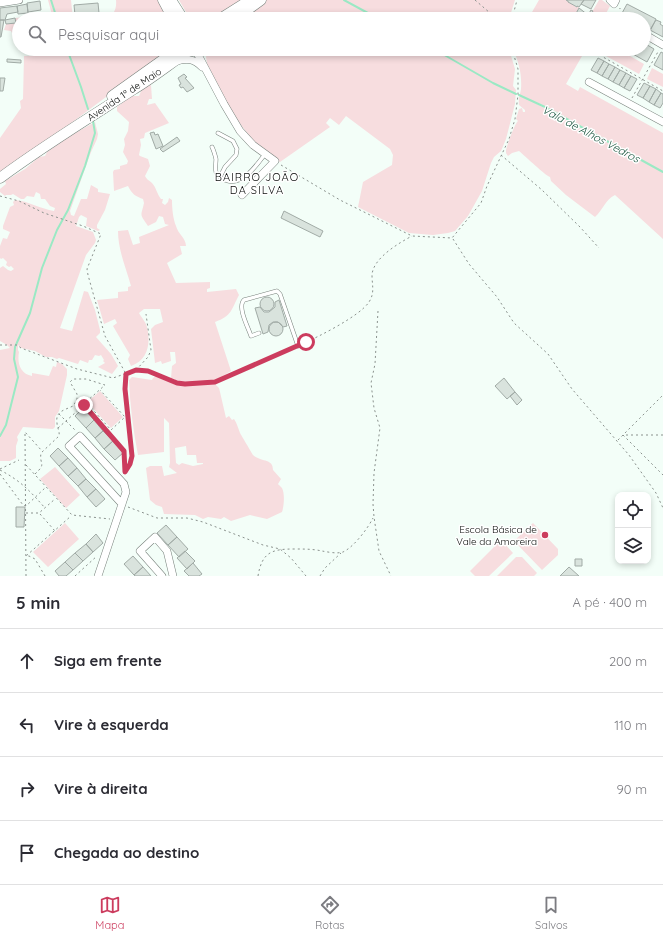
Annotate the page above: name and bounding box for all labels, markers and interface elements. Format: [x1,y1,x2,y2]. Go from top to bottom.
search box [12,12,651,56]
icon: search [26,23,48,45]
text: Pesquisar aqui [58,25,159,44]
street label: Avenida 1º de Maio [85,65,164,124]
water label: Vala de Alhos Vedros [540,102,643,166]
district label: BAIRRO JOÃO DA SILVA [215,170,299,197]
route start [297,333,315,351]
route end [75,396,93,414]
map controls [615,492,651,564]
button: locate [615,492,651,528]
place label: Escola Básica de Vale da Amoreira [456,523,537,548]
button: layers [615,528,651,564]
marker: Escola Básica de Vale da Amoreira [540,530,550,540]
text: 5 min [16,592,60,613]
text: A pé · 400 m [572,594,647,610]
icon: ahead [16,650,38,672]
text: Siga em frente [54,651,162,670]
text: 200 m [609,653,647,669]
icon: left [16,714,38,736]
text: Vire à esquerda [54,715,169,734]
text: 110 m [614,717,647,733]
icon: right [16,778,38,800]
text: Vire à direita [54,779,148,798]
text: 90 m [617,781,647,797]
icon: arrive [16,842,38,864]
text: Chegada ao destino [54,843,199,862]
tab: Mapa [95,894,124,932]
tab: Rotas [315,894,344,932]
tab: Salvos [535,894,568,932]

